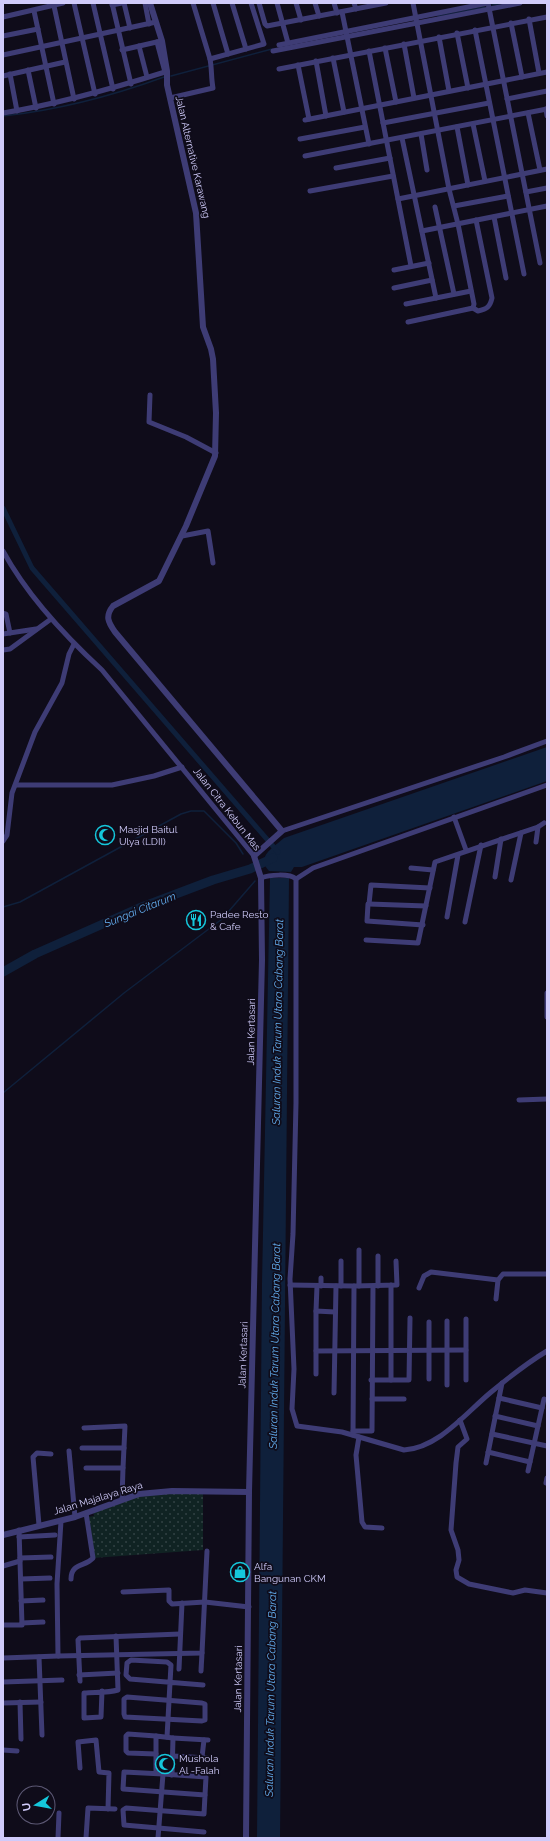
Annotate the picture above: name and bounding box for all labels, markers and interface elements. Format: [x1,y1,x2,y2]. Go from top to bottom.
street label: Jalan Alternative Karawang [174,95,212,219]
street label: Jalan Citra Kebun Mas [191,765,263,853]
mosque icon: Masjid Baitul Ulya (LDII) [94,824,116,846]
place label: Masjid Baitul Ulya (LDII) [119,824,178,847]
water label: Sungai Citarum [101,890,178,931]
restaurant icon: Padee Resto & Cafe [185,909,207,931]
place label: Padee Resto & Cafe [210,909,268,932]
water label: Saluran Induk Tarum Utara Cabang Barat [270,918,286,1126]
street label: Jalan Kertasari [245,998,257,1066]
water label: Saluran Induk Tarum Utara Cabang Barat [267,1242,283,1450]
street label: Jalan Kertasari [236,1321,250,1389]
street label: Jalan Majalaya Raya [52,1479,144,1517]
shop icon: Alfa Bangunan CKM [229,1561,251,1583]
place label: Alfa Bangunan CKM [254,1561,326,1584]
water label: Saluran Induk Tarum Utara Cabang Barat [263,1590,279,1798]
street label: Jalan Kertasari [232,1645,244,1713]
mosque icon: Mushola Al -Falah [154,1753,176,1775]
place label: Mushola Al -Falah [179,1753,220,1776]
north arrow [16,1785,56,1825]
text: U [20,1802,34,1812]

